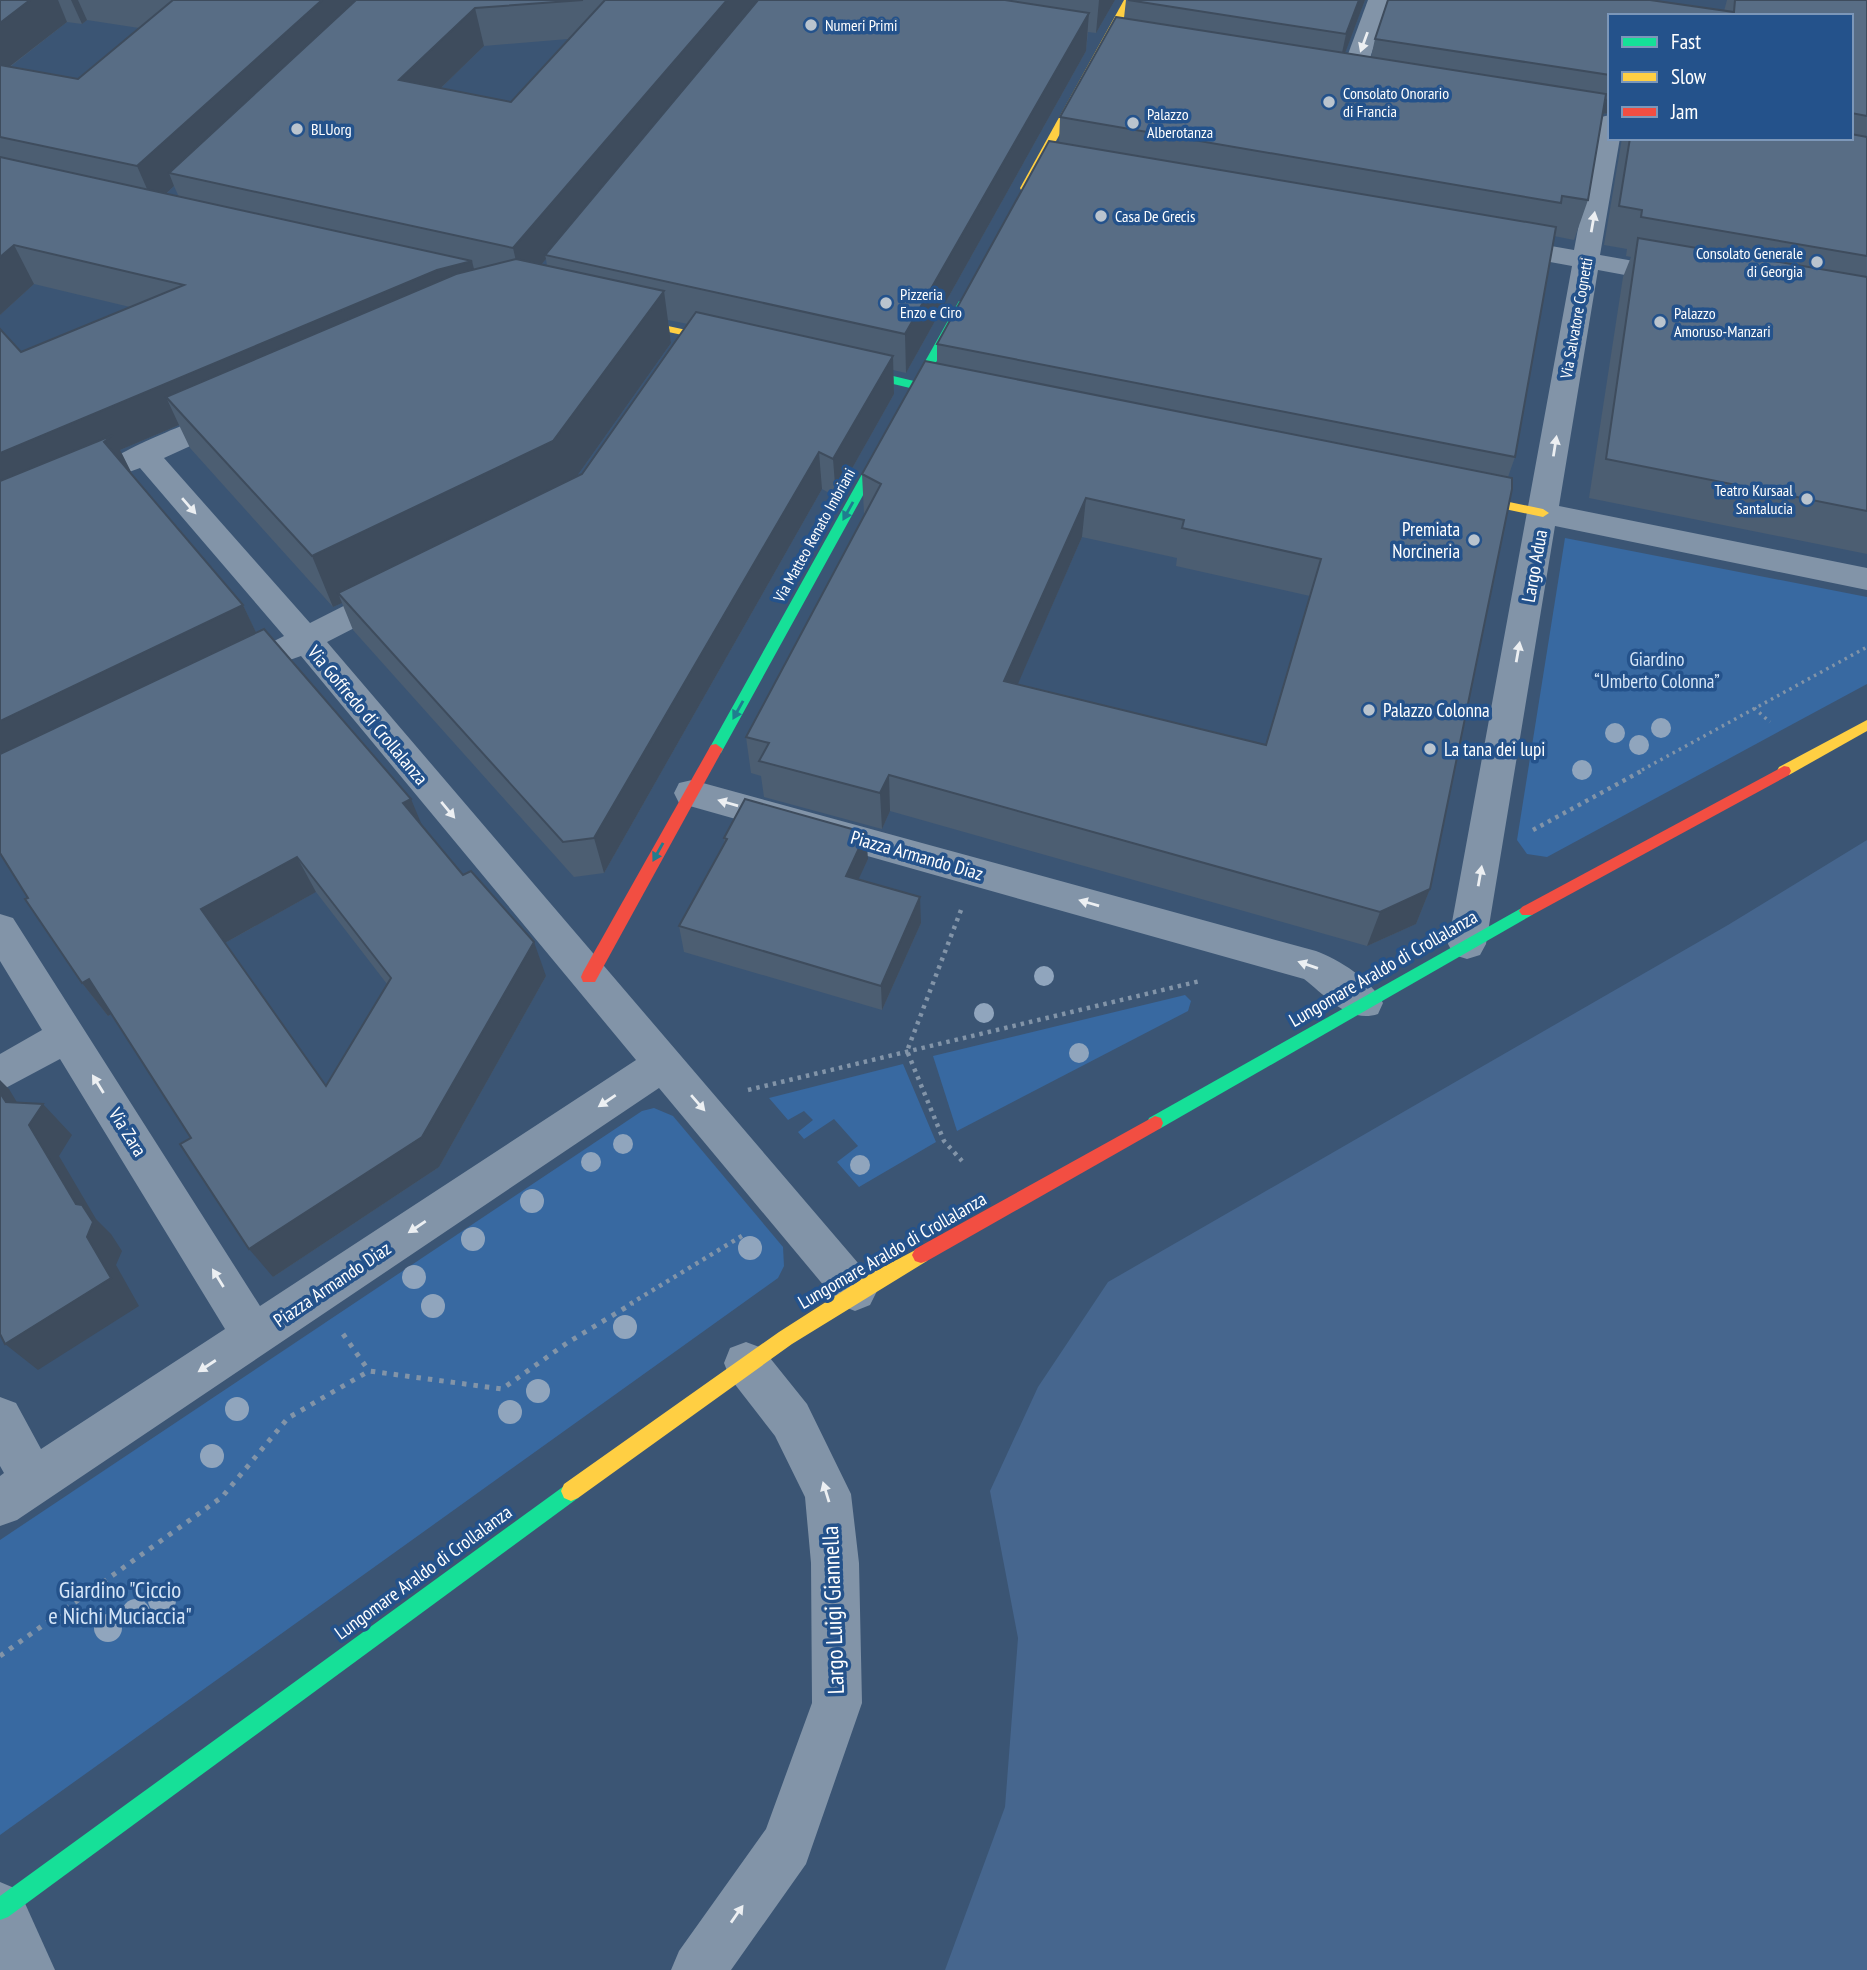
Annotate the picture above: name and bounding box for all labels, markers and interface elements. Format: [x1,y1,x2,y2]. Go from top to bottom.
legend [1608,14,1853,140]
place label: Numeri Primi [825,15,897,35]
marker: Numeri Primi [803,17,819,33]
text: Fast [1671,28,1701,55]
one-way arrow [1358,32,1369,53]
text: Slow [1671,63,1707,90]
place label: Consolato Onorario di Francia [1343,83,1449,121]
marker: Consolato Onorario di Francia [1321,94,1337,110]
text: Jam [1670,98,1698,125]
place label: Palazzo Alberotanza [1147,104,1213,142]
marker: Palazzo Alberotanza [1125,115,1141,131]
place label: BLUorg [311,119,352,139]
marker: BLUorg [289,121,305,137]
place label: Casa De Grecis [1115,206,1195,226]
marker: Casa De Grecis [1093,208,1109,224]
one-way arrow [1588,211,1599,233]
place label: Consolato Generale di Georgia [1696,243,1803,281]
marker: Consolato Generale di Georgia [1809,254,1825,270]
street label: Via Salvatore Cognetti [1555,256,1596,381]
place label: Pizzeria Enzo e Ciro [900,284,962,322]
marker: Pizzeria Enzo e Ciro [878,295,894,311]
place label: Palazzo Amoruso-Manzari [1674,303,1771,341]
marker: Palazzo Amoruso-Manzari [1652,314,1668,330]
one-way arrow [1550,435,1561,457]
street label: Via Matteo Renato Imbriani [768,464,859,606]
place label: Teatro Kursaal Santalucia [1715,480,1793,518]
marker: Teatro Kursaal Santalucia [1799,491,1815,507]
one-way arrow [181,497,197,515]
one-way arrow [842,501,854,520]
place label: Premiata Norcineria [1392,517,1460,563]
street label: Largo Adua [1516,528,1552,604]
marker: Premiata Norcineria [1466,532,1482,548]
street label: Via Goffredo di Crollalanza [302,640,433,790]
one-way arrow [1513,641,1524,663]
park label: Giardino “Umberto Colonna” [1594,647,1720,693]
place label: Palazzo Colonna [1383,698,1490,722]
one-way arrow [732,700,744,719]
marker: Palazzo Colonna [1361,702,1377,718]
place label: La tana dei lupi [1444,737,1545,761]
marker: La tana dei lupi [1422,741,1438,757]
one-way arrow [717,797,739,808]
one-way arrow [440,801,455,818]
street label: Piazza Armando Diaz [848,825,986,885]
one-way arrow [652,843,664,862]
one-way arrow [1475,865,1486,887]
one-way arrow [1078,898,1099,908]
street label: Lungomare Araldo di Crollalanza [1285,904,1481,1032]
one-way arrow [1297,959,1318,970]
one-way arrow [92,1075,105,1094]
one-way arrow [598,1094,616,1108]
one-way arrow [690,1094,706,1112]
street label: Via Zara [103,1102,152,1161]
street label: Lungomare Araldo di Crollalanza [794,1186,990,1314]
one-way arrow [408,1220,427,1233]
street label: Piazza Armando Diaz [269,1236,395,1332]
one-way arrow [212,1268,225,1287]
one-way arrow [198,1360,217,1373]
one-way arrow [820,1481,830,1502]
street label: Lungomare Araldo di Crollalanza [330,1500,516,1644]
street label: Largo Luigi Giannella [815,1525,850,1695]
park label: Giardino "Ciccio e Nichi Muciaccia" [48,1575,192,1630]
one-way arrow [730,1905,744,1923]

